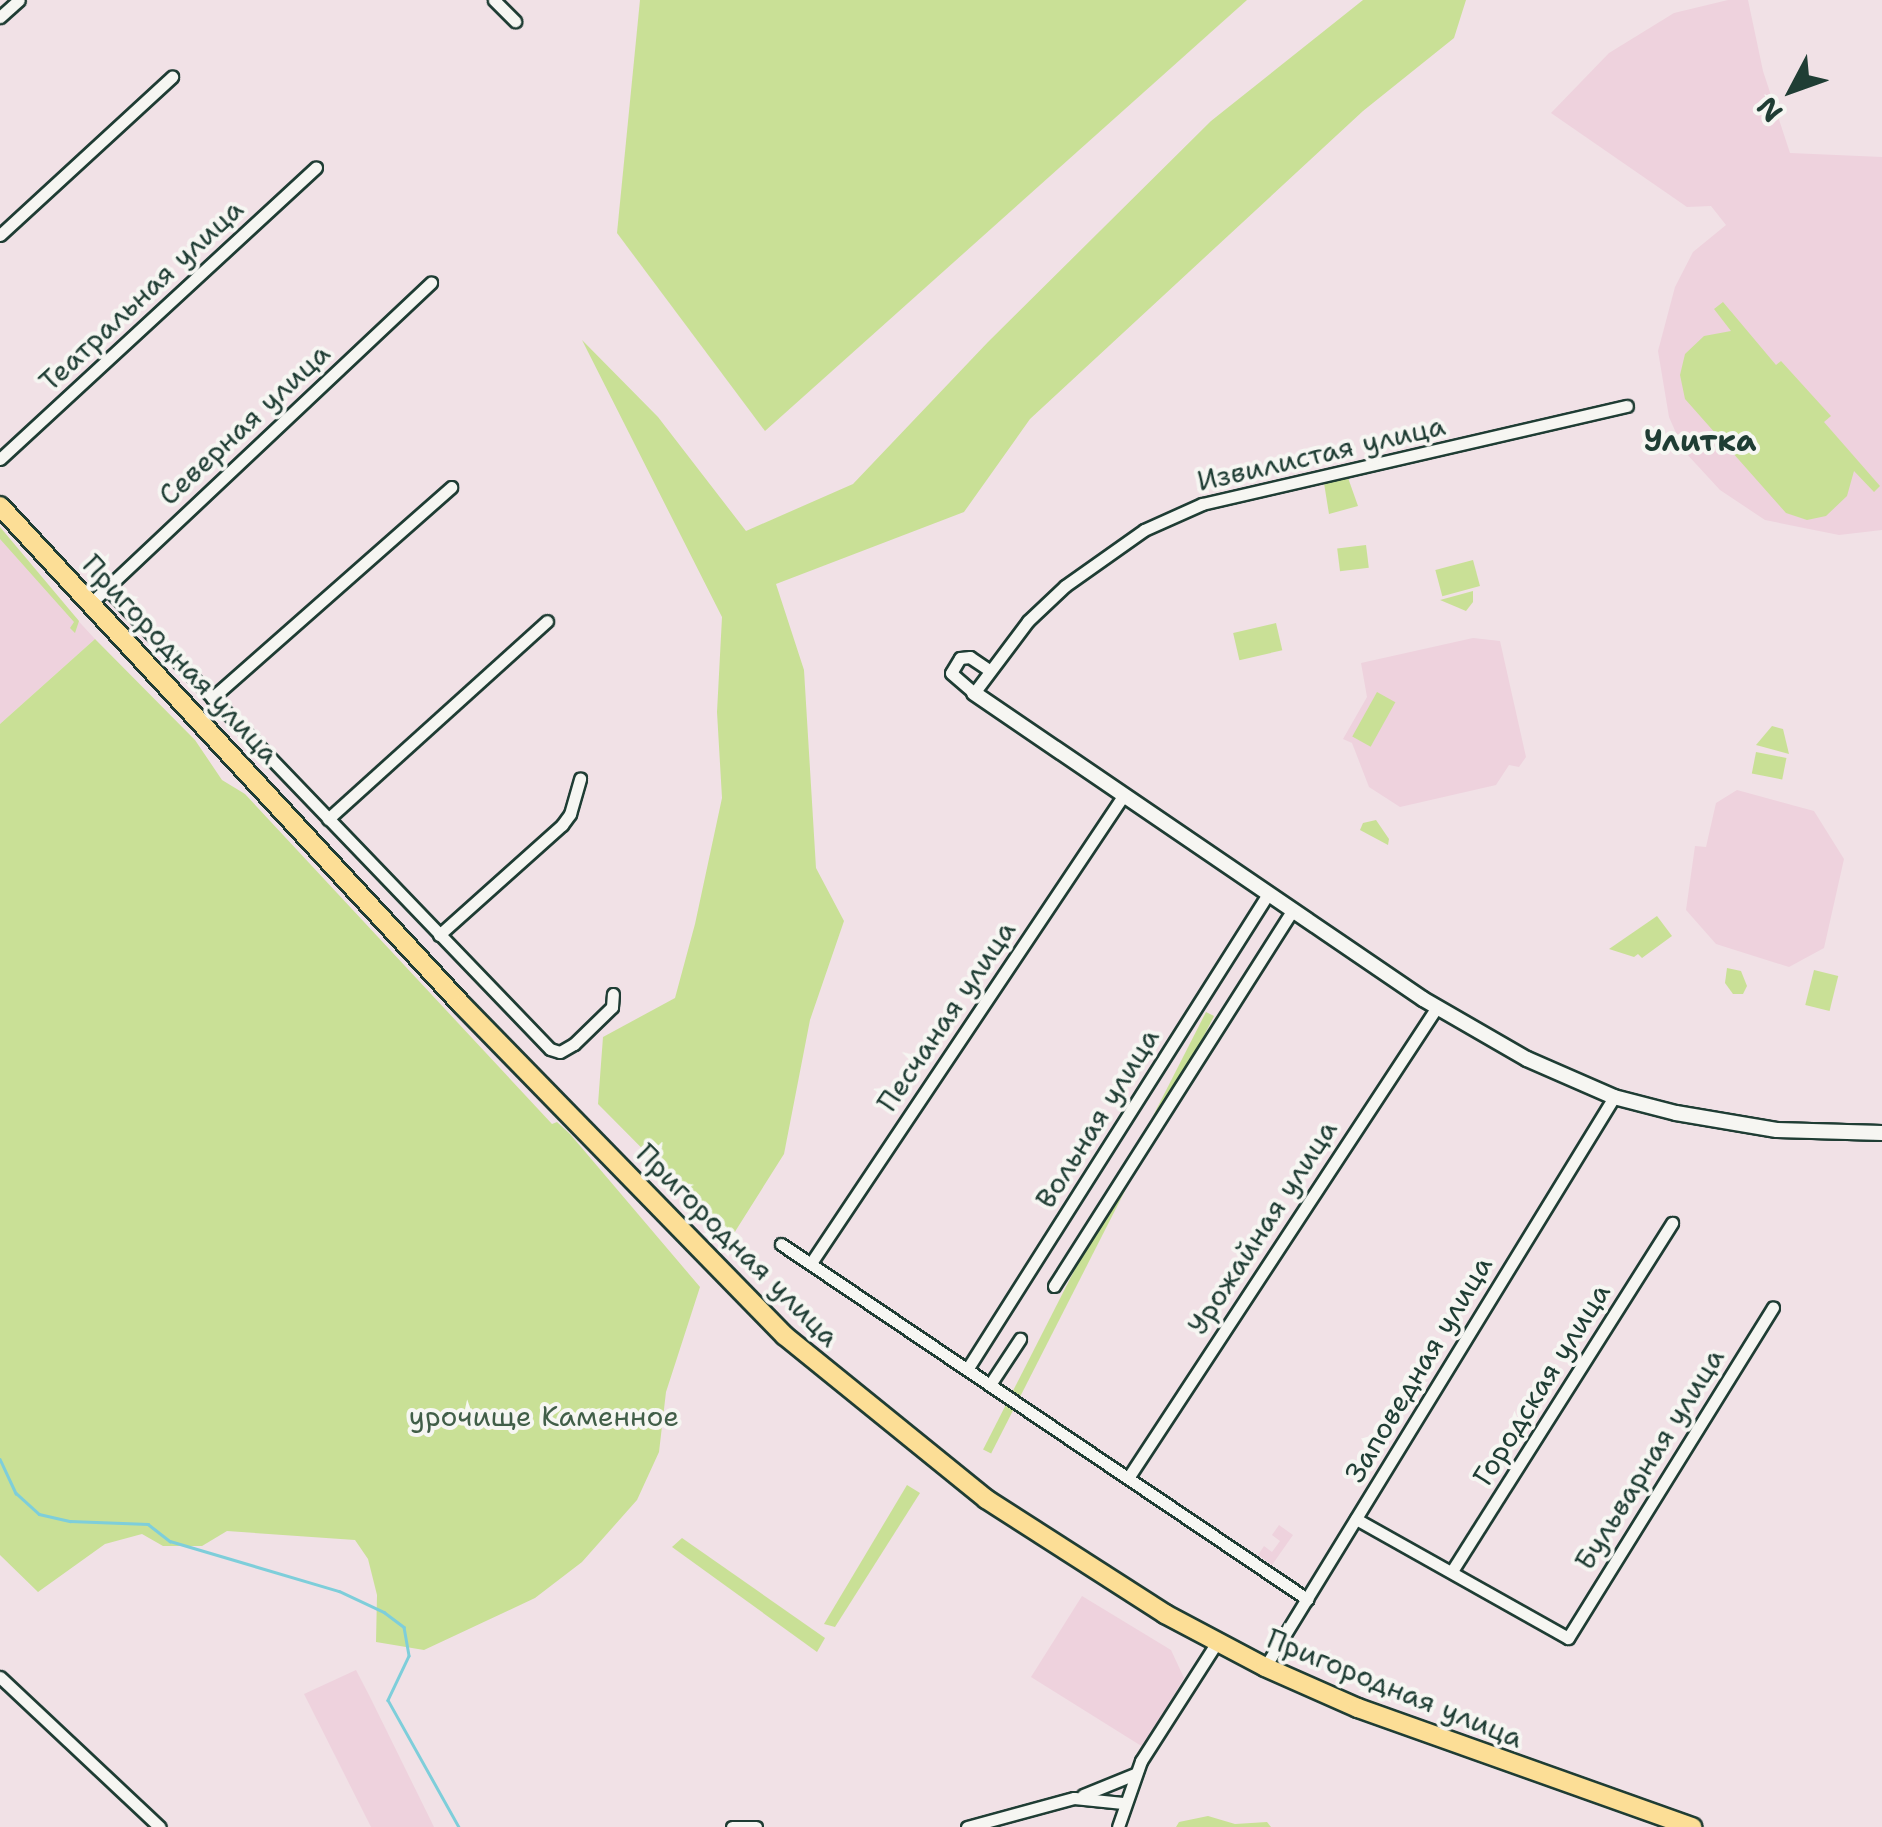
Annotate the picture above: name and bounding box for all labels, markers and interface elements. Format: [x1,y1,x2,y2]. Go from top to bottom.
north arrow [1742,40,1842,140]
text: N [1748,89,1791,131]
street label: Театральная улица [32,192,250,398]
street label: Северная улица [151,336,337,512]
street label: Извилистая улица [1194,408,1448,498]
district label: Улитка [1644,423,1756,459]
street label: Пригородная улица [76,548,286,770]
street label: Песчаная улица [870,914,1022,1118]
street label: Вольная улица [1028,1022,1166,1214]
street label: Урожайная улица [1180,1114,1344,1340]
street label: Пригородная улица [630,1137,846,1353]
street label: Заповедная улица [1337,1250,1499,1488]
street label: Городская улица [1465,1277,1617,1491]
street label: Бульварная улица [1567,1342,1731,1576]
park label: урочище Каменное [409,1399,679,1433]
street label: Пригородная улица [1262,1621,1528,1755]

